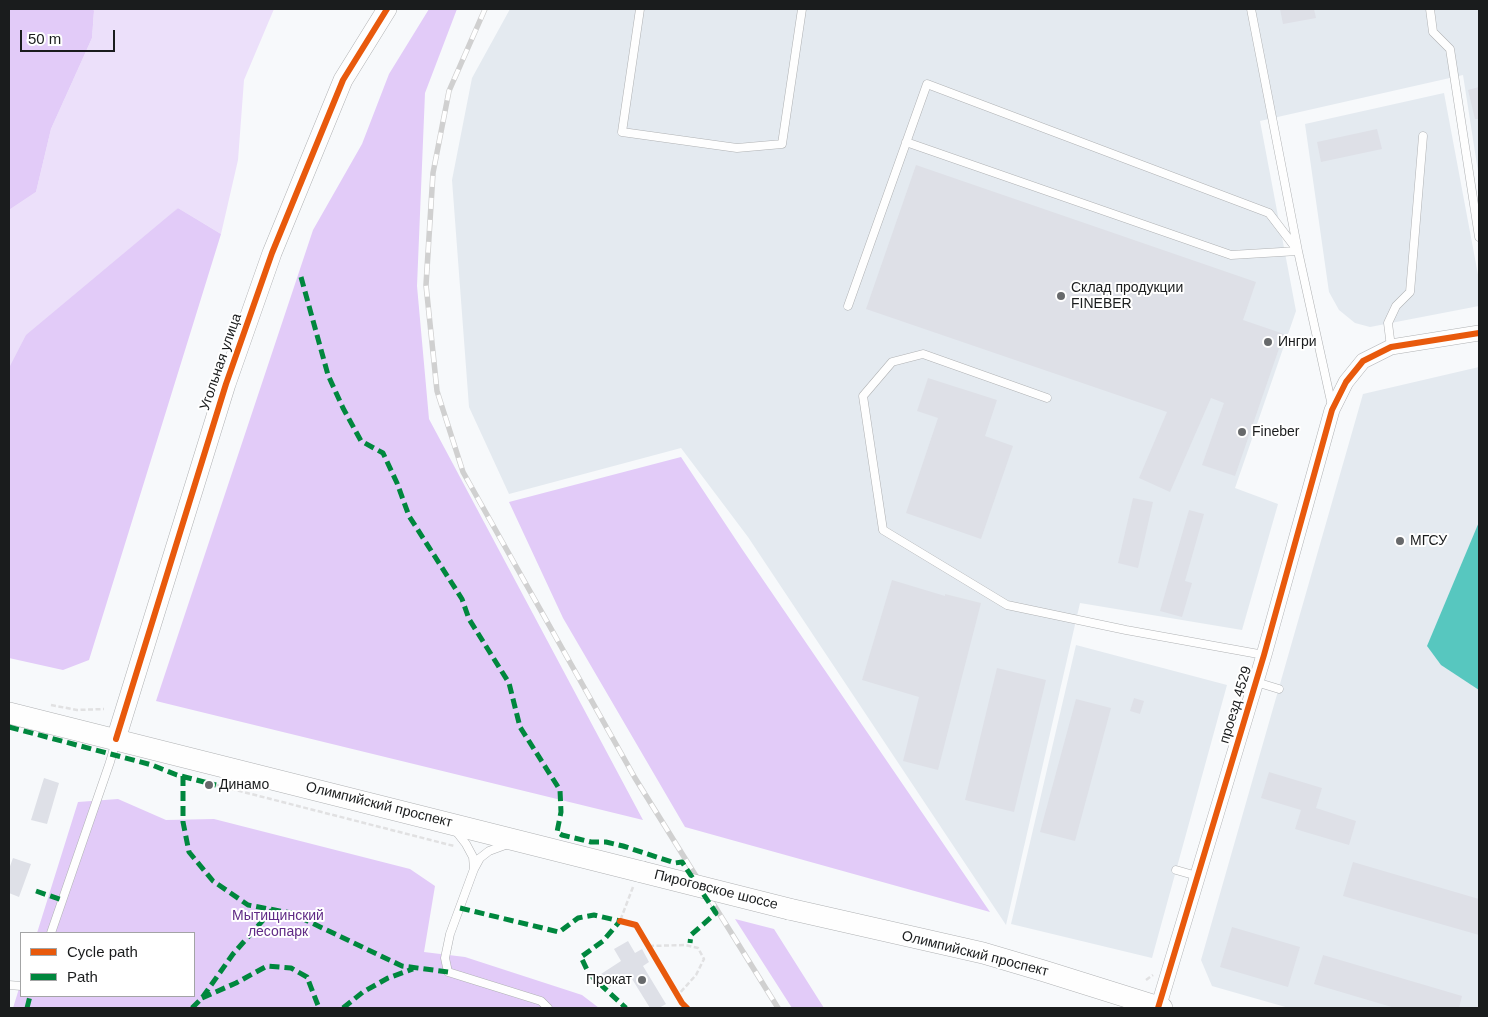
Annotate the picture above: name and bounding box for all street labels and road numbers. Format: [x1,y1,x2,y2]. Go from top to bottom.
street label: Угольная улица [197,311,245,413]
street label: проезд 4529 [1216,664,1256,746]
street label: Олимпийский проспект [304,779,454,831]
street label: Пироговское шоссе [652,867,780,913]
street label: Олимпийский проспект [900,928,1050,980]

